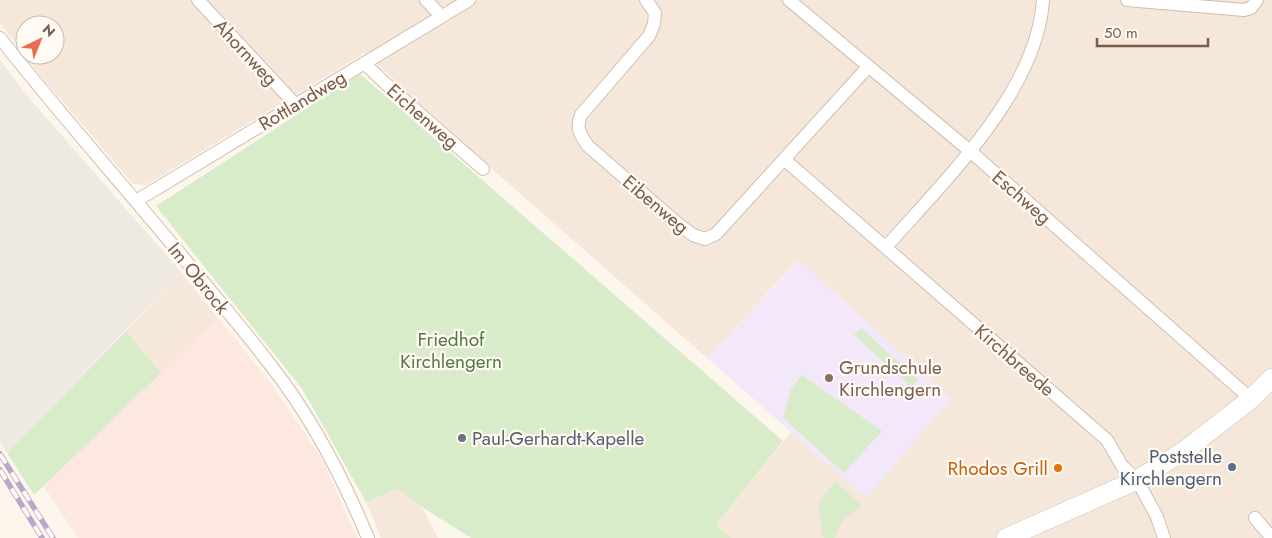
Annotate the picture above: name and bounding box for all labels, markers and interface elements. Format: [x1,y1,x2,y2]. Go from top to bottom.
street label: Ahornweg [208,13,284,92]
north arrow [15,15,65,65]
scale bar [1097,15,1208,47]
text: N [38,19,60,42]
text: 50 m [1104,22,1138,44]
street label: Rottlandweg [253,64,351,137]
street label: Eichenweg [381,78,465,155]
street label: Eschweg [986,164,1057,231]
street label: Eibenweg [617,169,695,240]
street label: Im Obrock [161,237,236,320]
street label: Kirchbreede [969,318,1061,403]
park label: Friedhof Kirchlengern [400,326,502,375]
place label: Grundschule Kirchlengern [839,354,942,403]
marker: Grundschule Kirchlengern [823,372,835,384]
place label: Paul-Gerhardt-Kapelle [472,425,645,452]
marker: Paul-Gerhardt-Kapelle [456,432,468,444]
place label: Poststelle Kirchlengern [1120,443,1222,492]
place label: Rhodos Grill [948,455,1048,482]
marker: Poststelle Kirchlengern [1226,461,1238,473]
marker: Rhodos Grill [1052,462,1064,474]

